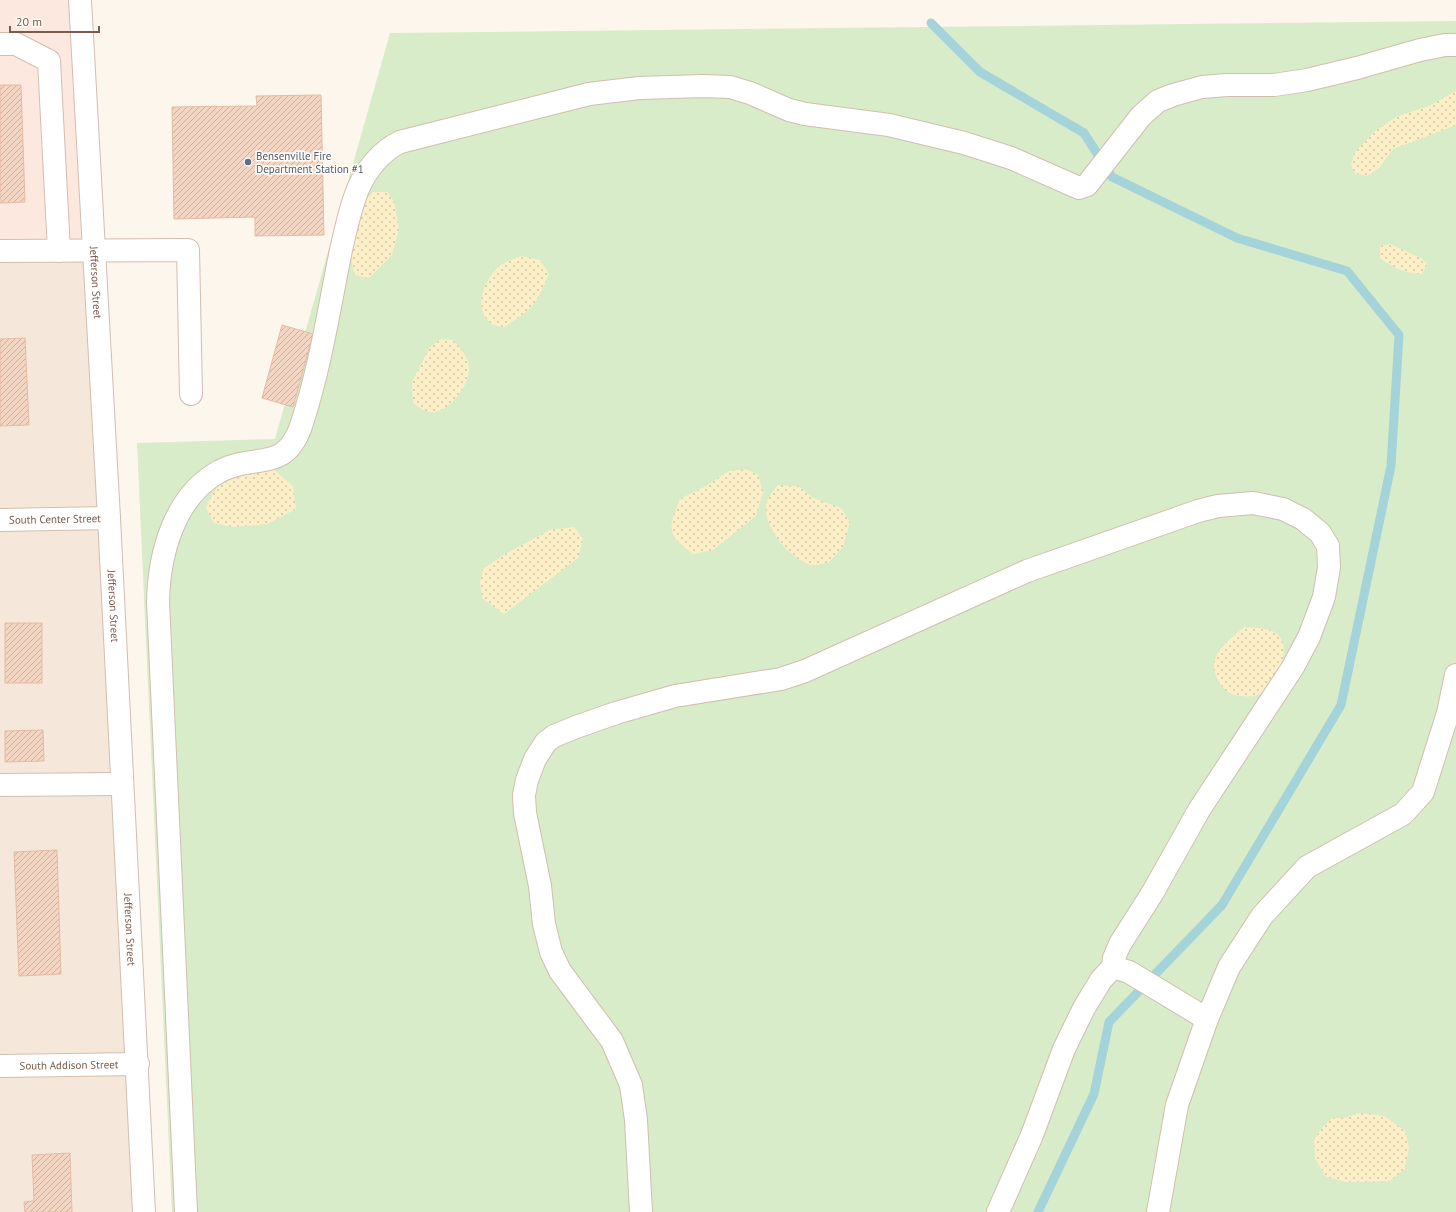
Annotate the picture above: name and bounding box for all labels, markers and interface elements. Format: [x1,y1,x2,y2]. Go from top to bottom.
scale bar [10,8,99,34]
text: 20 m [16,14,42,29]
place label: Bensenville Fire Department Station #1 [256,149,364,176]
marker: Bensenville Fire Department Station #1 [243,157,253,167]
street label: Jefferson Street [87,245,105,320]
street label: South Center Street [9,511,101,527]
street label: Jefferson Street [105,568,122,643]
street label: Jefferson Street [121,892,139,967]
street label: South Addison Street [19,1057,119,1073]

